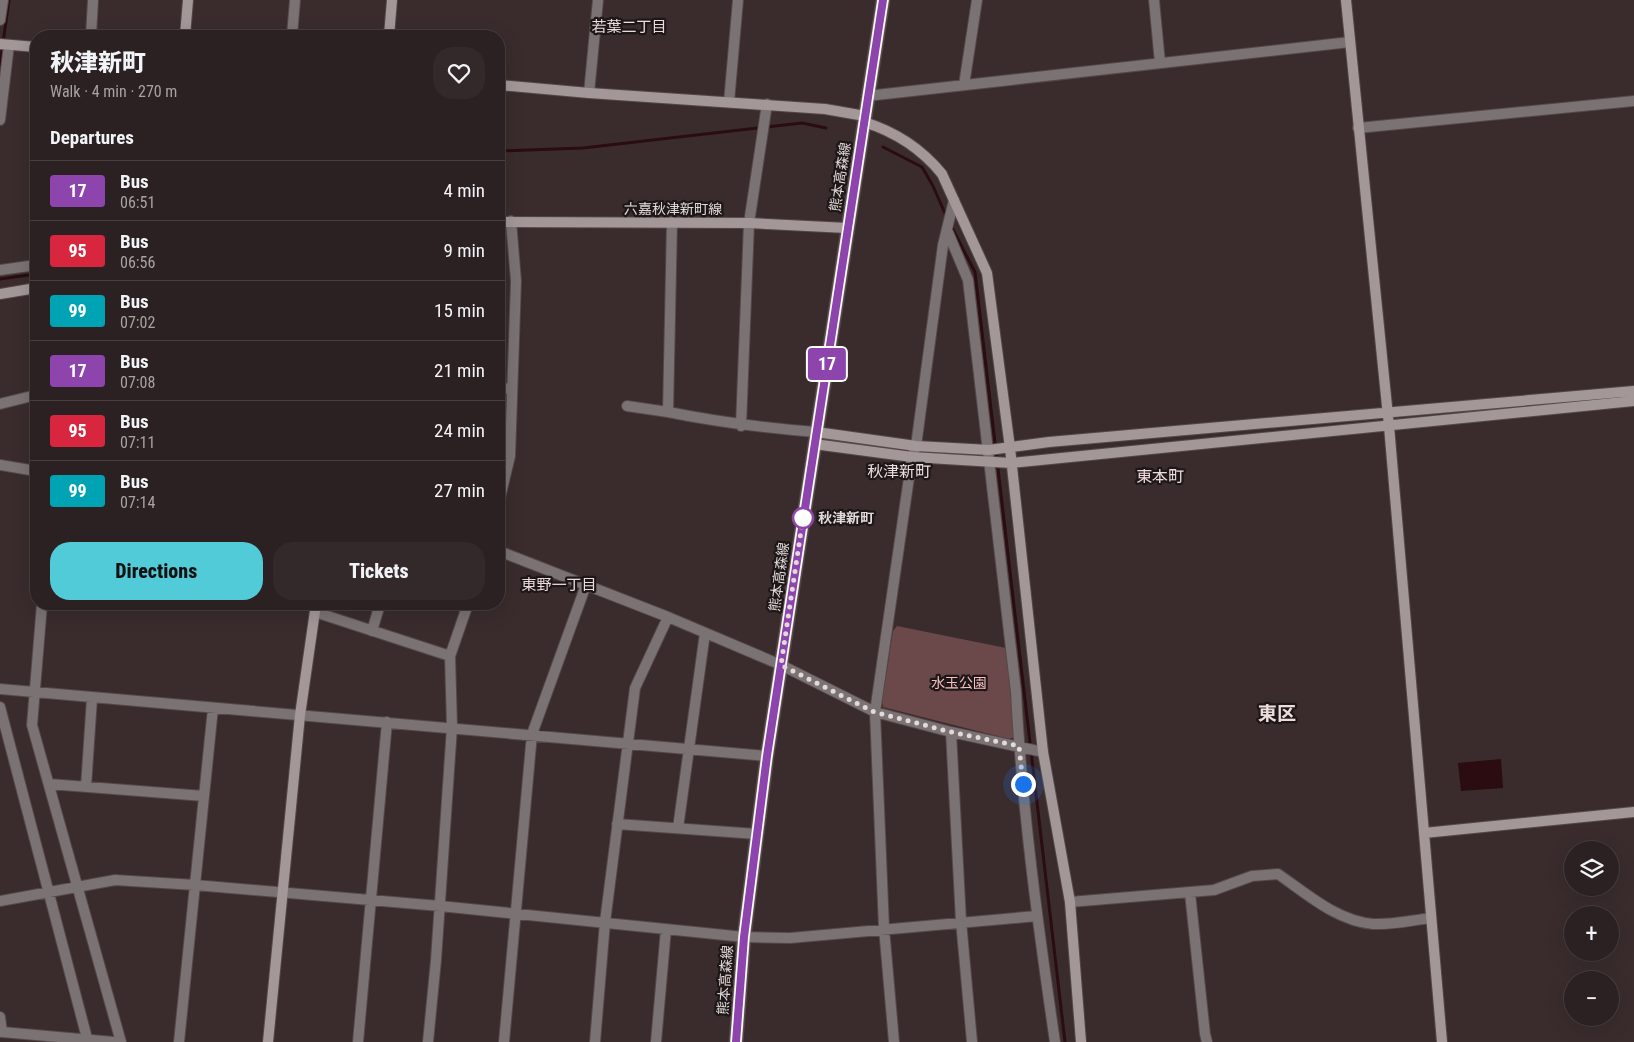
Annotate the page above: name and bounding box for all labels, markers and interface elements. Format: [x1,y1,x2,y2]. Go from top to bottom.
district label: 若葉二丁目 [591,18,667,36]
button: heart [433,47,485,99]
text: 秋津新町 [50,49,146,77]
text: Walk · 4 min · 270 m [50,82,177,101]
text: Departures [50,126,134,149]
street label: 熊本高森線 [827,141,853,213]
text: Bus [120,170,149,193]
text: 4 min [443,179,485,202]
text: 17 [68,180,87,201]
text: 06:51 [120,193,155,212]
street label: 六嘉秋津新町線 [624,201,722,217]
text: Bus [120,230,149,253]
text: 9 min [443,239,485,262]
text: 95 [68,240,87,261]
text: 06:56 [120,253,155,272]
text: Bus [120,290,149,313]
text: 15 min [434,299,485,322]
text: 99 [68,300,87,321]
text: 07:02 [120,313,155,332]
line badge: 17 [804,348,850,380]
text: Bus [120,350,149,373]
text: 17 [818,353,836,374]
text: 21 min [434,359,485,382]
text: 17 [68,360,87,381]
text: 07:08 [120,373,155,392]
text: Bus [120,410,149,433]
text: 24 min [434,419,485,442]
text: 95 [68,420,87,441]
text: 07:11 [120,433,155,452]
district label: 秋津新町 [867,462,931,481]
district label: 東本町 [1136,467,1184,486]
text: Bus [120,470,149,493]
text: 27 min [434,479,485,502]
text: 99 [68,480,87,501]
text: 07:14 [120,493,155,512]
marker: 秋津新町 [792,507,814,529]
place label: 秋津新町 [818,510,874,526]
street label: 熊本高森線 [766,541,792,613]
button: Directions [50,542,263,600]
button: Tickets [273,542,485,600]
district label: 東野一丁目 [521,576,597,594]
park label: 水玉公園 [931,675,987,691]
district label: 東区 [1258,702,1296,725]
your location [1011,772,1036,797]
map controls [1564,841,1619,1026]
button: layers [1564,841,1619,896]
button: + [1564,906,1619,961]
street label: 熊本高森線 [715,945,735,1015]
button: − [1564,971,1619,1026]

